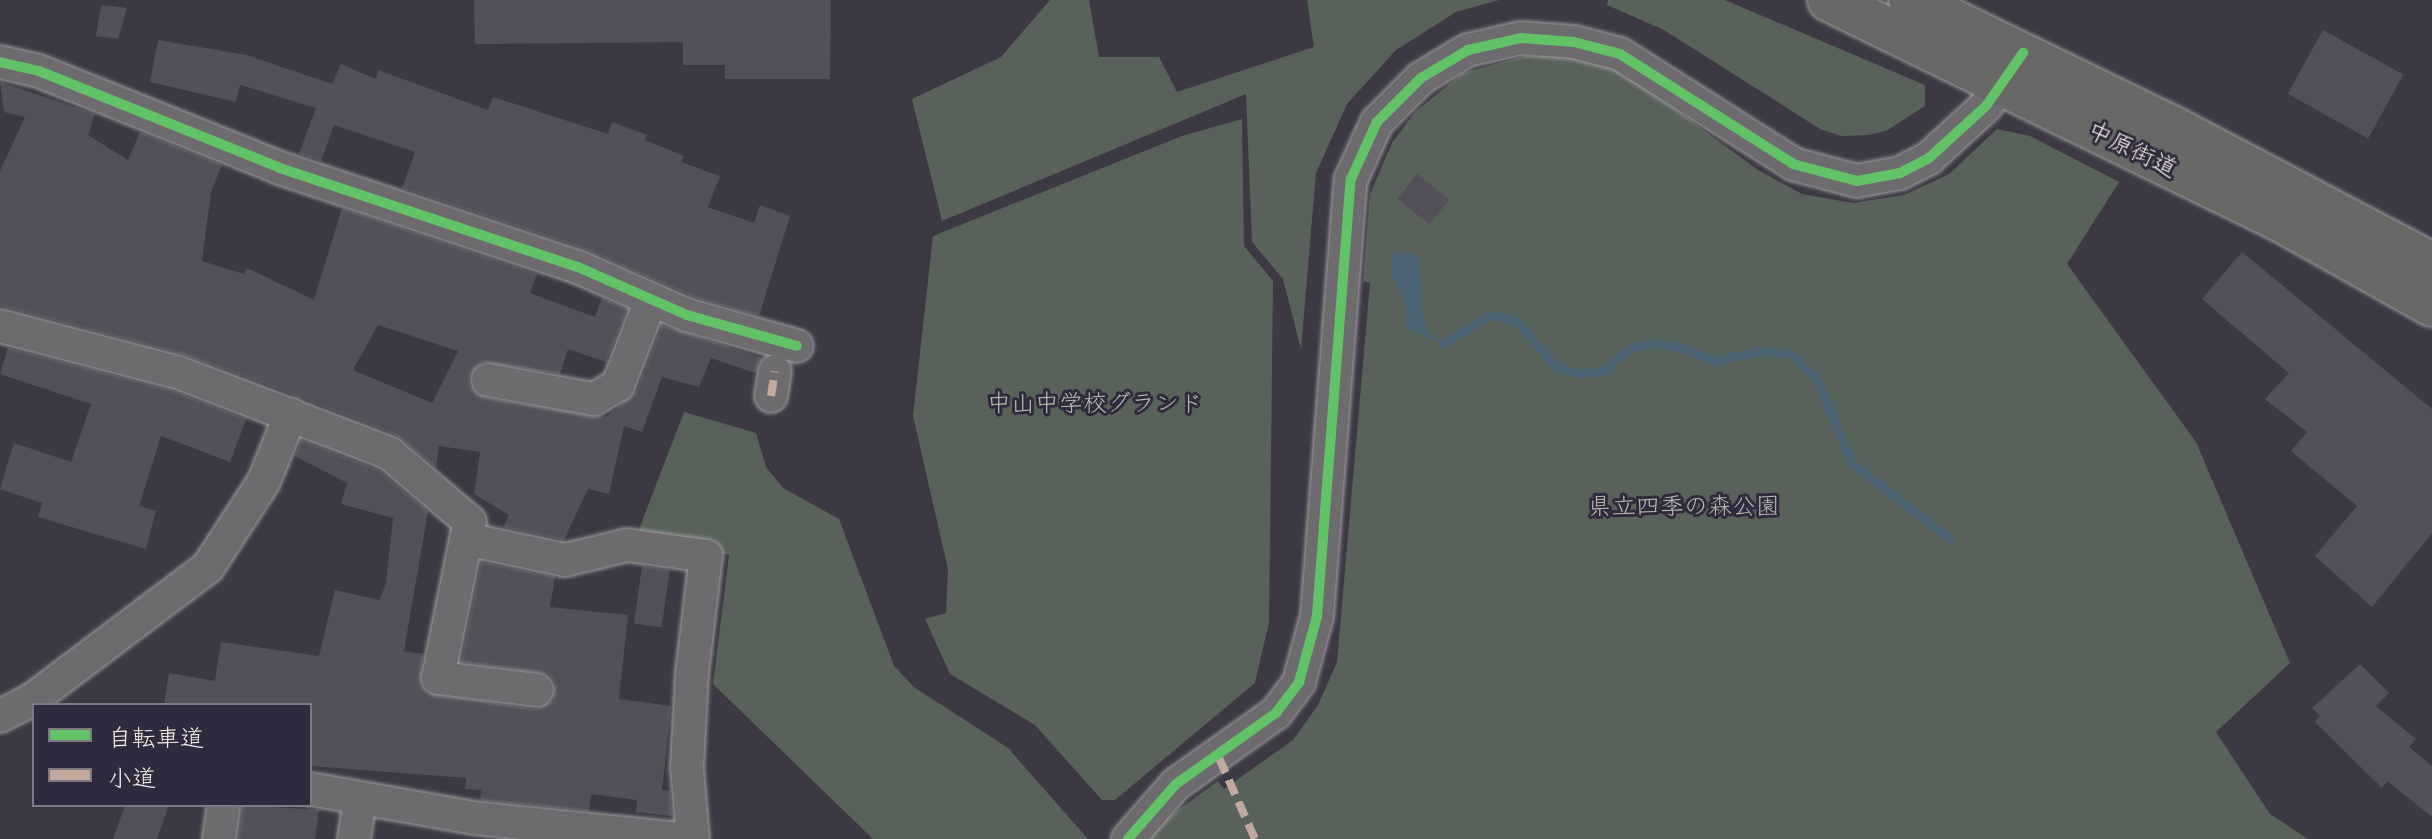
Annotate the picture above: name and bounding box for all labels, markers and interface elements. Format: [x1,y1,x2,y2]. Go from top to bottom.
street label: 中原街道 [2084,114,2182,182]
park label: 中山中学校グランド [987,388,1203,416]
park label: 県立四季の森公園 [1588,491,1780,519]
legend [32,703,312,807]
text: 自転車道 [108,721,204,752]
text: 小道 [108,761,156,792]

